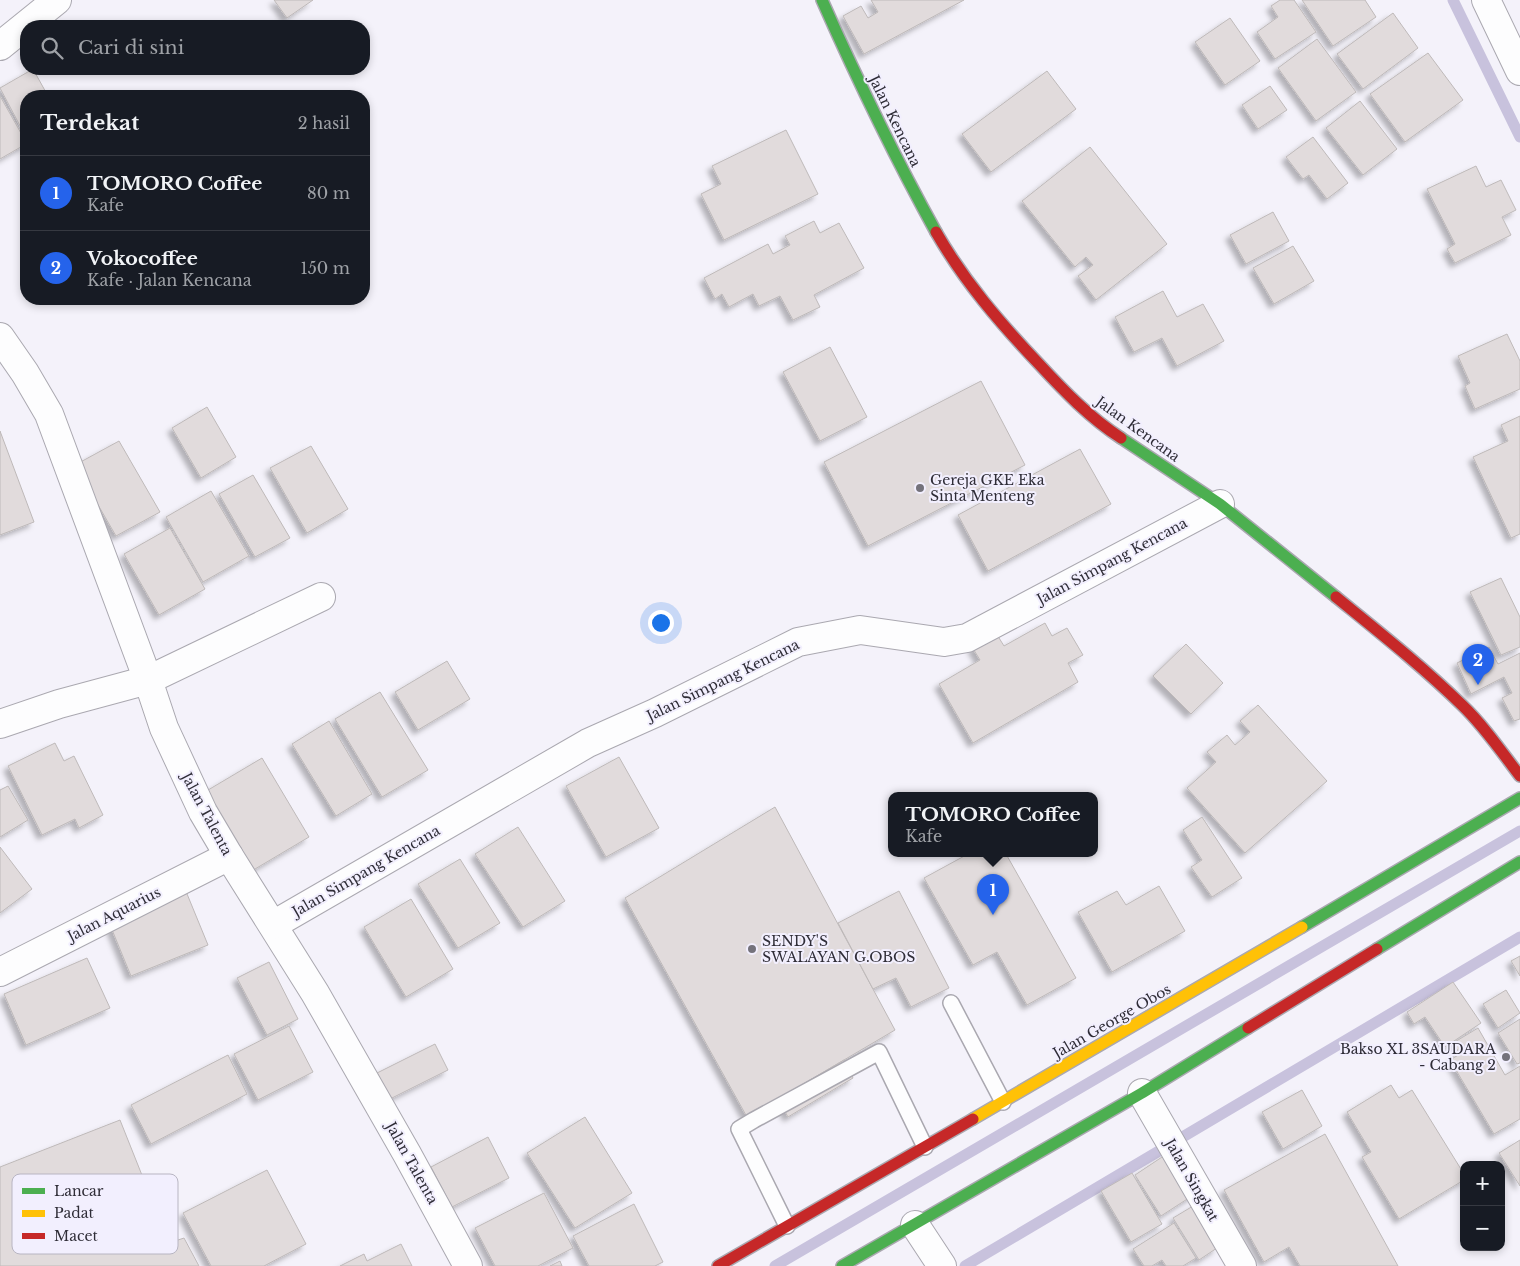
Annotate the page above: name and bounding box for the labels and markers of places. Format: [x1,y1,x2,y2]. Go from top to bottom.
place label: Gereja GKE Eka Sinta Menteng [930,471,1045,505]
marker: Gereja GKE Eka Sinta Menteng [914,482,926,494]
pin: 2 [1462,644,1494,685]
pin: 1 [977,874,1009,915]
place label: SENDY'S SWALAYAN G.OBOS [762,932,915,966]
marker: SENDY'S SWALAYAN G.OBOS [746,943,758,955]
place label: Bakso XL 3SAUDARA - Cabang 2 [1340,1040,1496,1074]
marker: Bakso XL 3SAUDARA - Cabang 2 [1500,1051,1512,1063]

